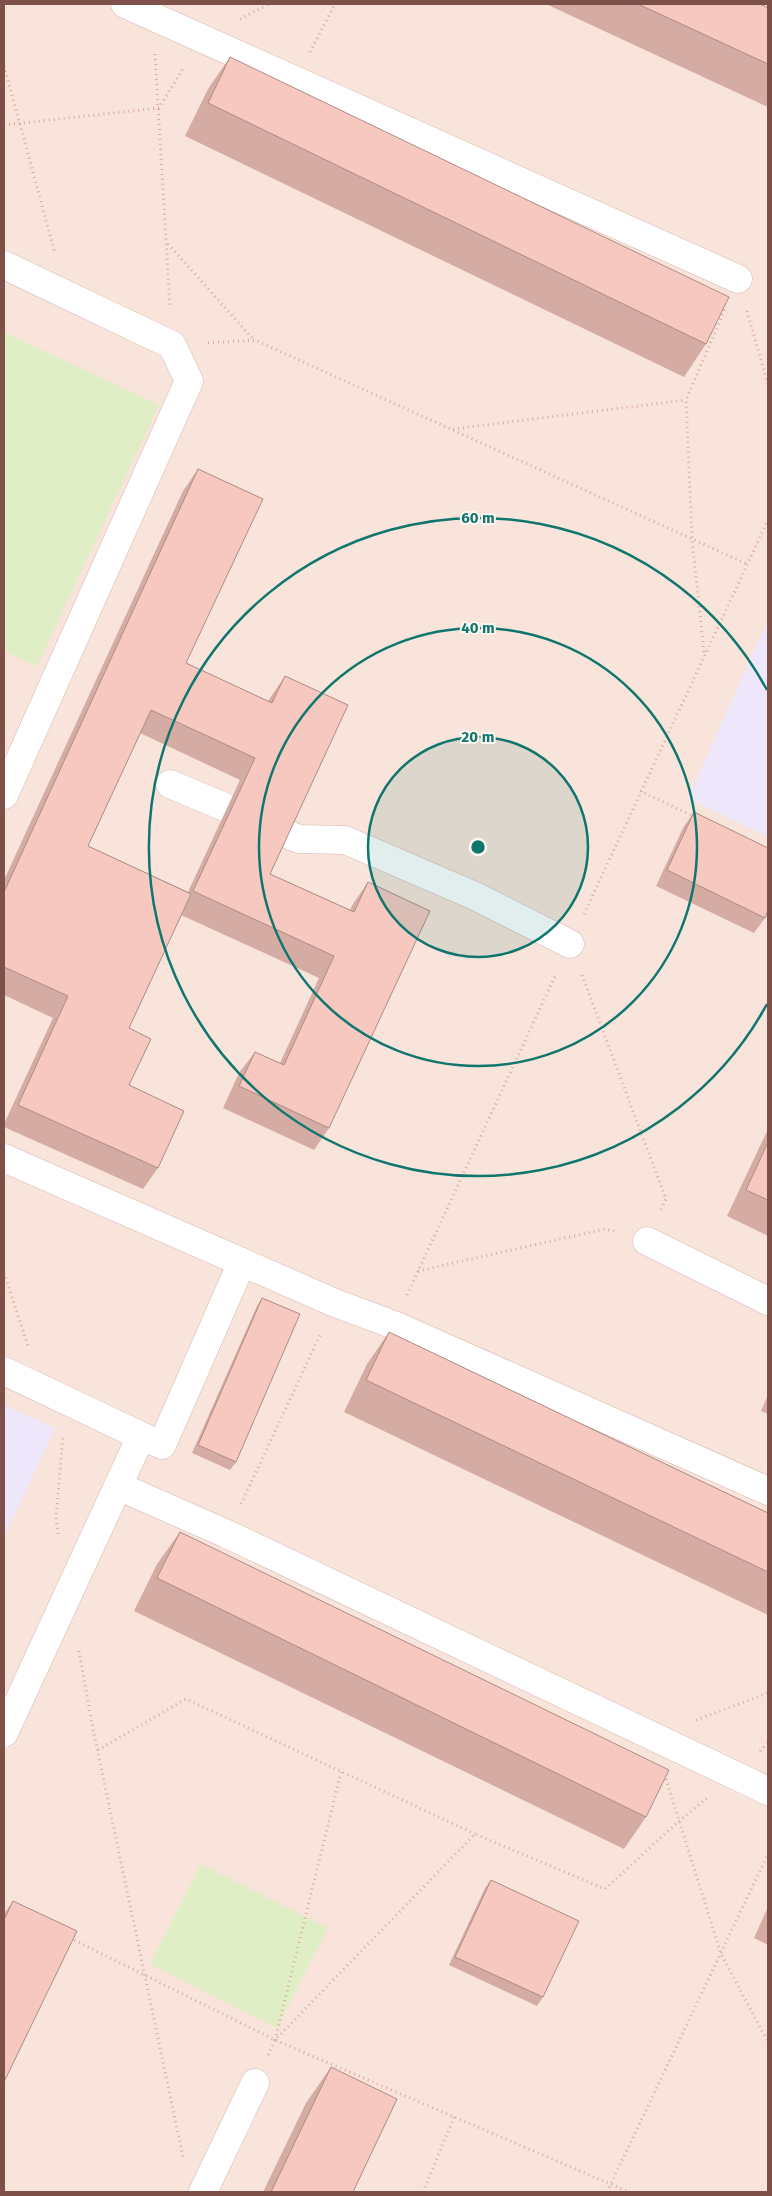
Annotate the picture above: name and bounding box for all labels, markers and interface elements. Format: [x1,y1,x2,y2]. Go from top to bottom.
text: 60 m [461,509,495,527]
text: 40 m [461,619,495,637]
text: 20 m [462,728,494,746]
centre of rings [469,838,487,856]

